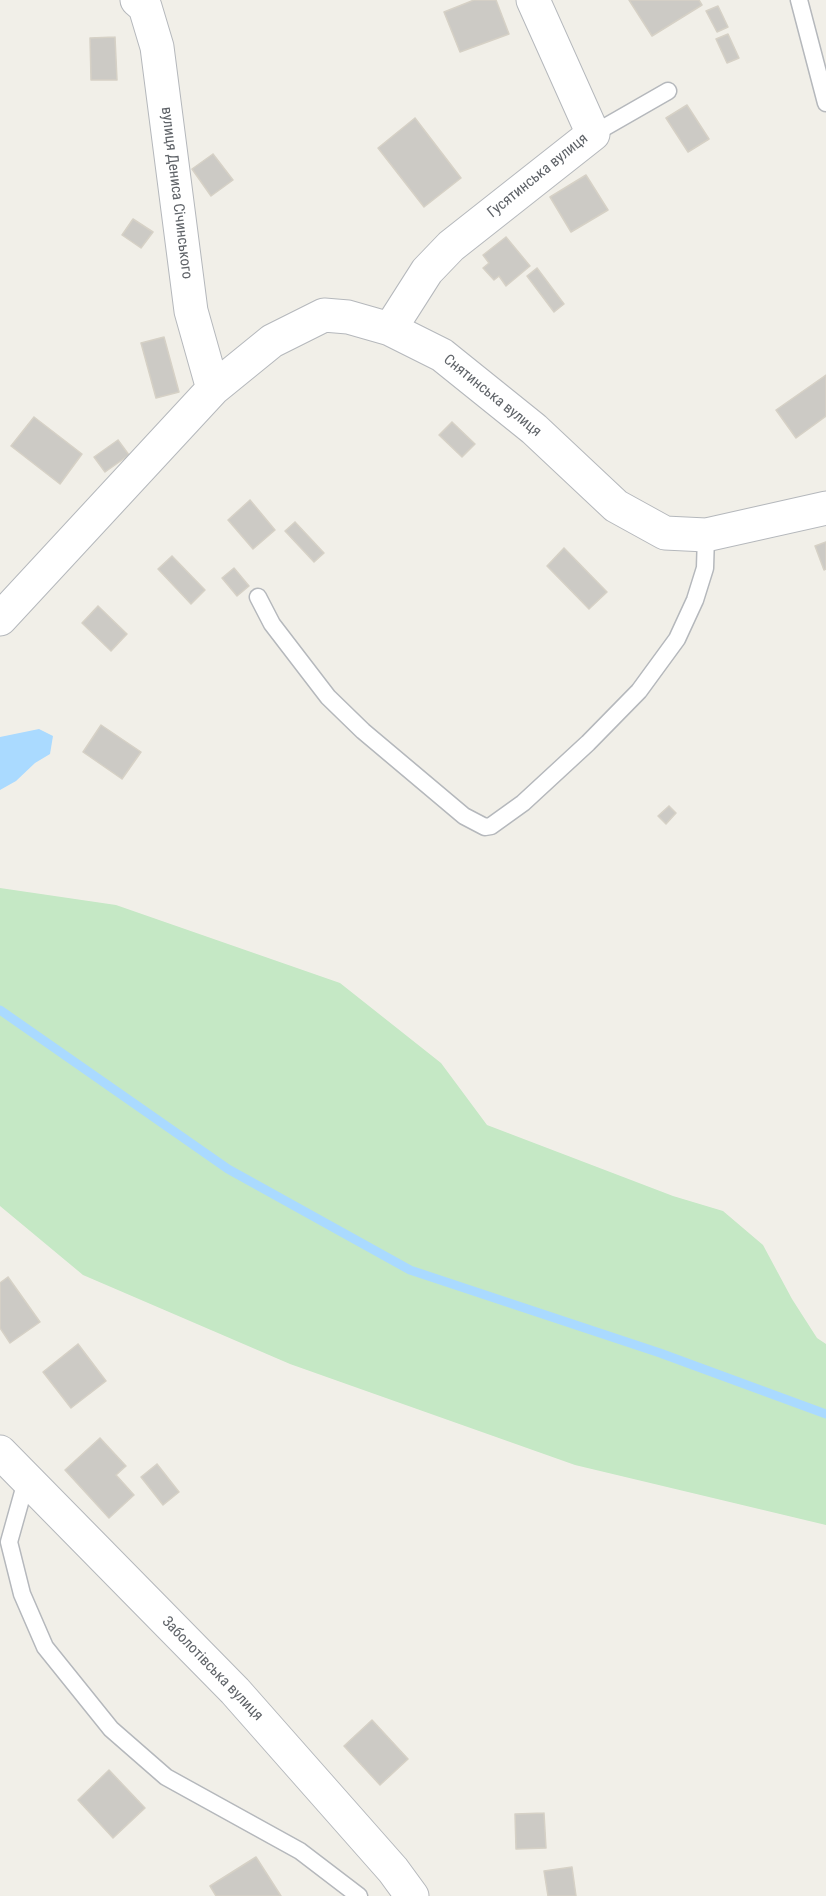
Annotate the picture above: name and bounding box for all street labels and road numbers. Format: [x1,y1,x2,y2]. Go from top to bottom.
street label: вулиця Дениса Січинського [157,106,195,280]
street label: Гусятинська вулиця [484,130,592,222]
street label: Снятинська вулиця [439,351,545,441]
street label: Заболотівська вулиця [158,1613,266,1725]

